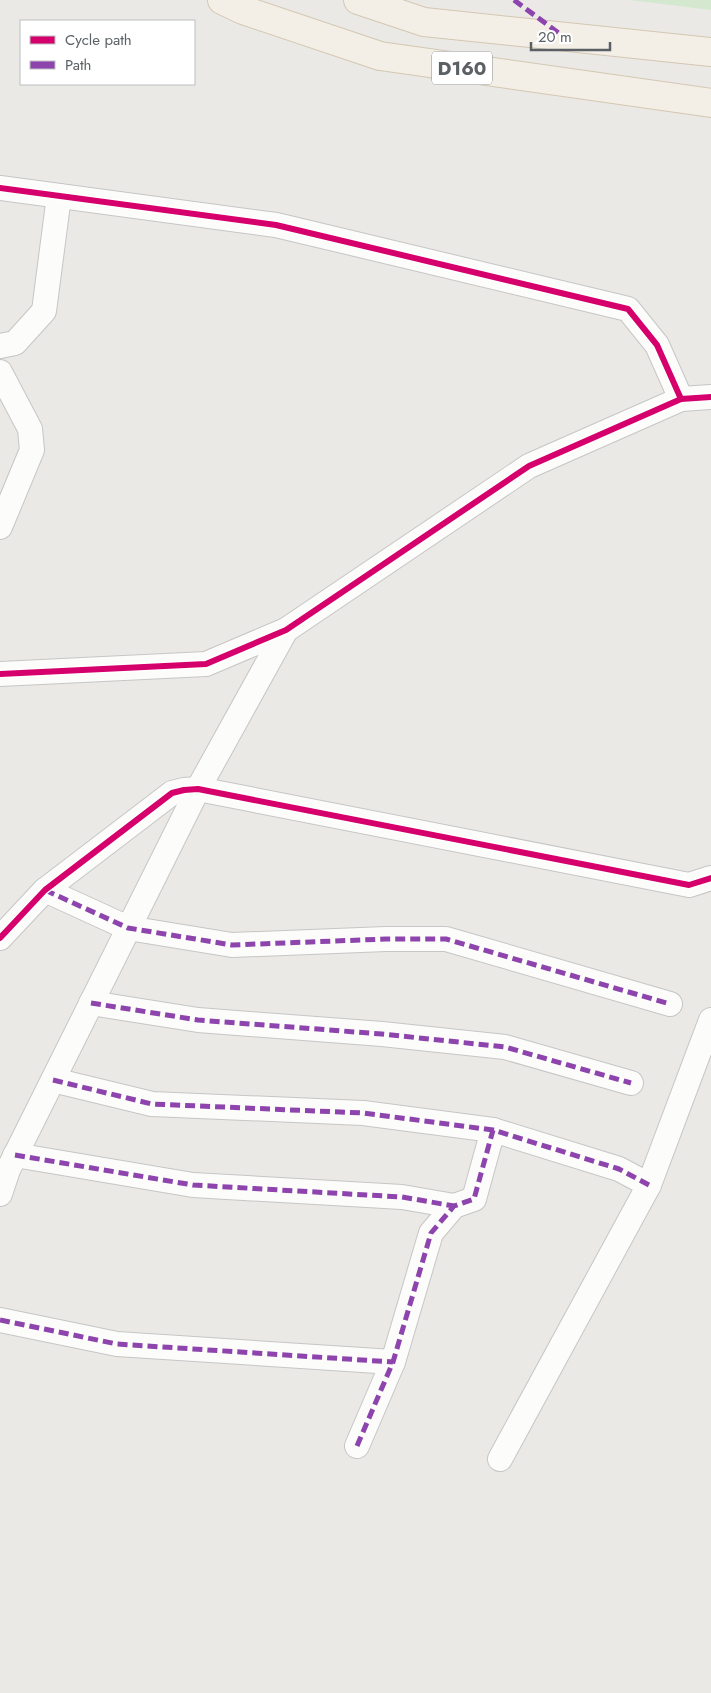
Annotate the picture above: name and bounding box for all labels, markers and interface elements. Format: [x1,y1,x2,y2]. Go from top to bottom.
legend [20,20,195,85]
scale bar [531,20,610,52]
text: 20 m [538,26,572,48]
text: Cycle path [65,29,132,51]
road number: D160 [432,52,492,84]
text: Path [65,54,91,76]

